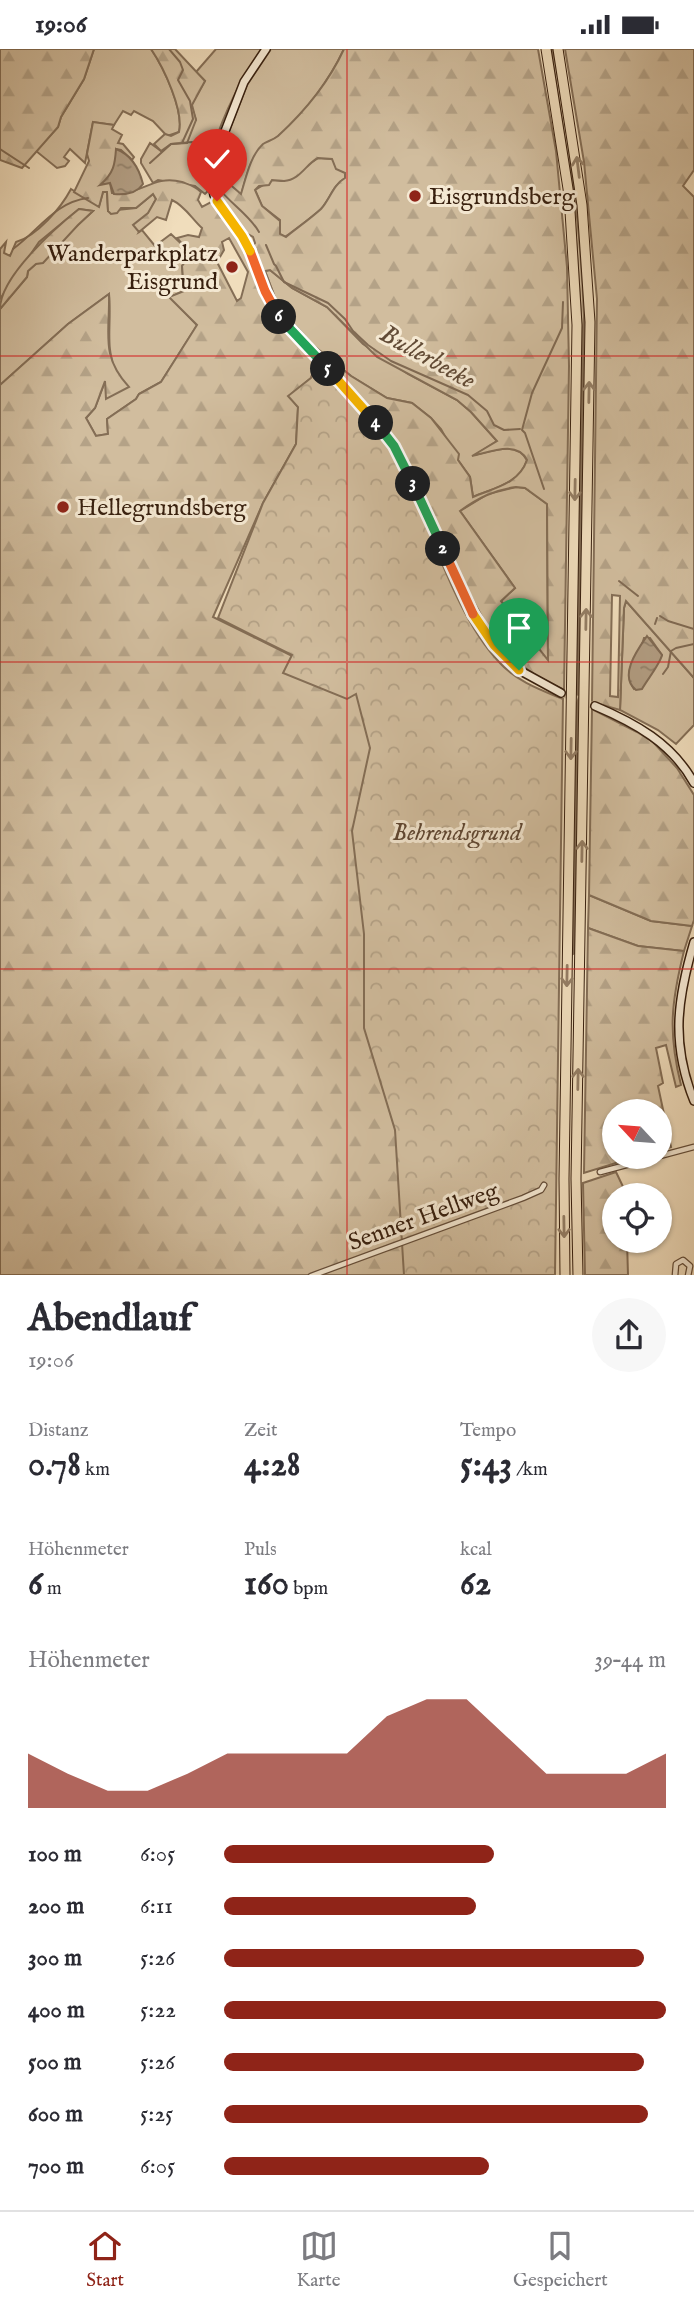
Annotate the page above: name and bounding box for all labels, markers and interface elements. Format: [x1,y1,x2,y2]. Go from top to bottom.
text: 19:06 [35,8,87,41]
pin [187,129,247,201]
icon: check [198,140,236,178]
one-way arrow [571,156,584,179]
place label: Eisgrundsberg [429,182,575,213]
marker: Eisgrundsberg [407,188,423,204]
place label: Wanderparkplatz Eisgrund [47,239,218,298]
marker: Wanderparkplatz Eisgrund [224,259,240,275]
pin: 6 [262,299,296,335]
text: 6 [274,304,283,328]
water label: Bullerbeeke [374,318,481,397]
pin: 5 [310,351,346,387]
text: 5 [324,356,331,380]
one-way arrow [583,380,596,403]
pin: 4 [358,405,394,441]
text: 4 [371,410,380,434]
pin: 3 [396,467,430,501]
text: 3 [409,471,416,495]
one-way arrow [569,478,582,501]
place label: Hellegrundsberg [77,493,247,524]
marker: Hellegrundsberg [55,499,71,515]
pin: 2 [426,531,460,567]
text: 2 [438,536,447,560]
pin [489,598,549,670]
one-way arrow [579,608,592,631]
icon: arrive [500,609,538,647]
one-way arrow [564,737,578,760]
park label: Behrendsgrund [392,818,523,849]
one-way arrow [575,840,589,863]
one-way arrow [561,964,574,987]
one-way arrow [571,1068,585,1091]
north arrow [602,1099,672,1169]
map controls [602,1099,672,1253]
street label: Senner Hellweg [344,1176,504,1259]
button: locate [602,1183,672,1253]
one-way arrow [557,1216,571,1239]
text: Abendlauf [28,1296,192,1344]
button: share [592,1298,666,1372]
text: 19:06 [28,1346,74,1375]
text: Distanz [28,1419,89,1443]
text: Zeit [244,1419,278,1443]
text: Tempo [460,1419,516,1443]
text: 0.78 [28,1443,81,1488]
text: 4:28 [244,1443,301,1488]
text: 5:43 [460,1443,512,1488]
text: km [81,1458,110,1482]
text: /km [512,1458,548,1482]
text: Höhenmeter [28,1538,129,1562]
text: Puls [244,1538,277,1562]
text: kcal [460,1538,492,1562]
text: 6 [28,1562,43,1607]
text: 160 [244,1562,289,1607]
text: 62 [460,1562,491,1607]
text: m [43,1577,62,1601]
text: bpm [289,1577,328,1601]
text: Höhenmeter [28,1646,150,1675]
text: 39–44 m [594,1646,666,1675]
text: 100 m [28,1840,82,1869]
text: 6:05 [140,1840,175,1869]
text: 200 m [28,1892,84,1921]
text: 6:11 [140,1892,173,1921]
text: 300 m [28,1944,82,1973]
text: 5:26 [140,1944,175,1973]
text: 400 m [28,1996,85,2025]
text: 5:22 [140,1996,176,2025]
text: 500 m [28,2048,82,2077]
text: 5:26 [140,2048,175,2077]
text: 600 m [28,2100,83,2129]
text: 5:25 [140,2100,173,2129]
text: 700 m [28,2152,84,2181]
text: 6:05 [140,2152,175,2181]
tab: Start [86,2227,124,2293]
tab: Karte [296,2227,341,2293]
tab: Gespeichert [513,2227,608,2293]

